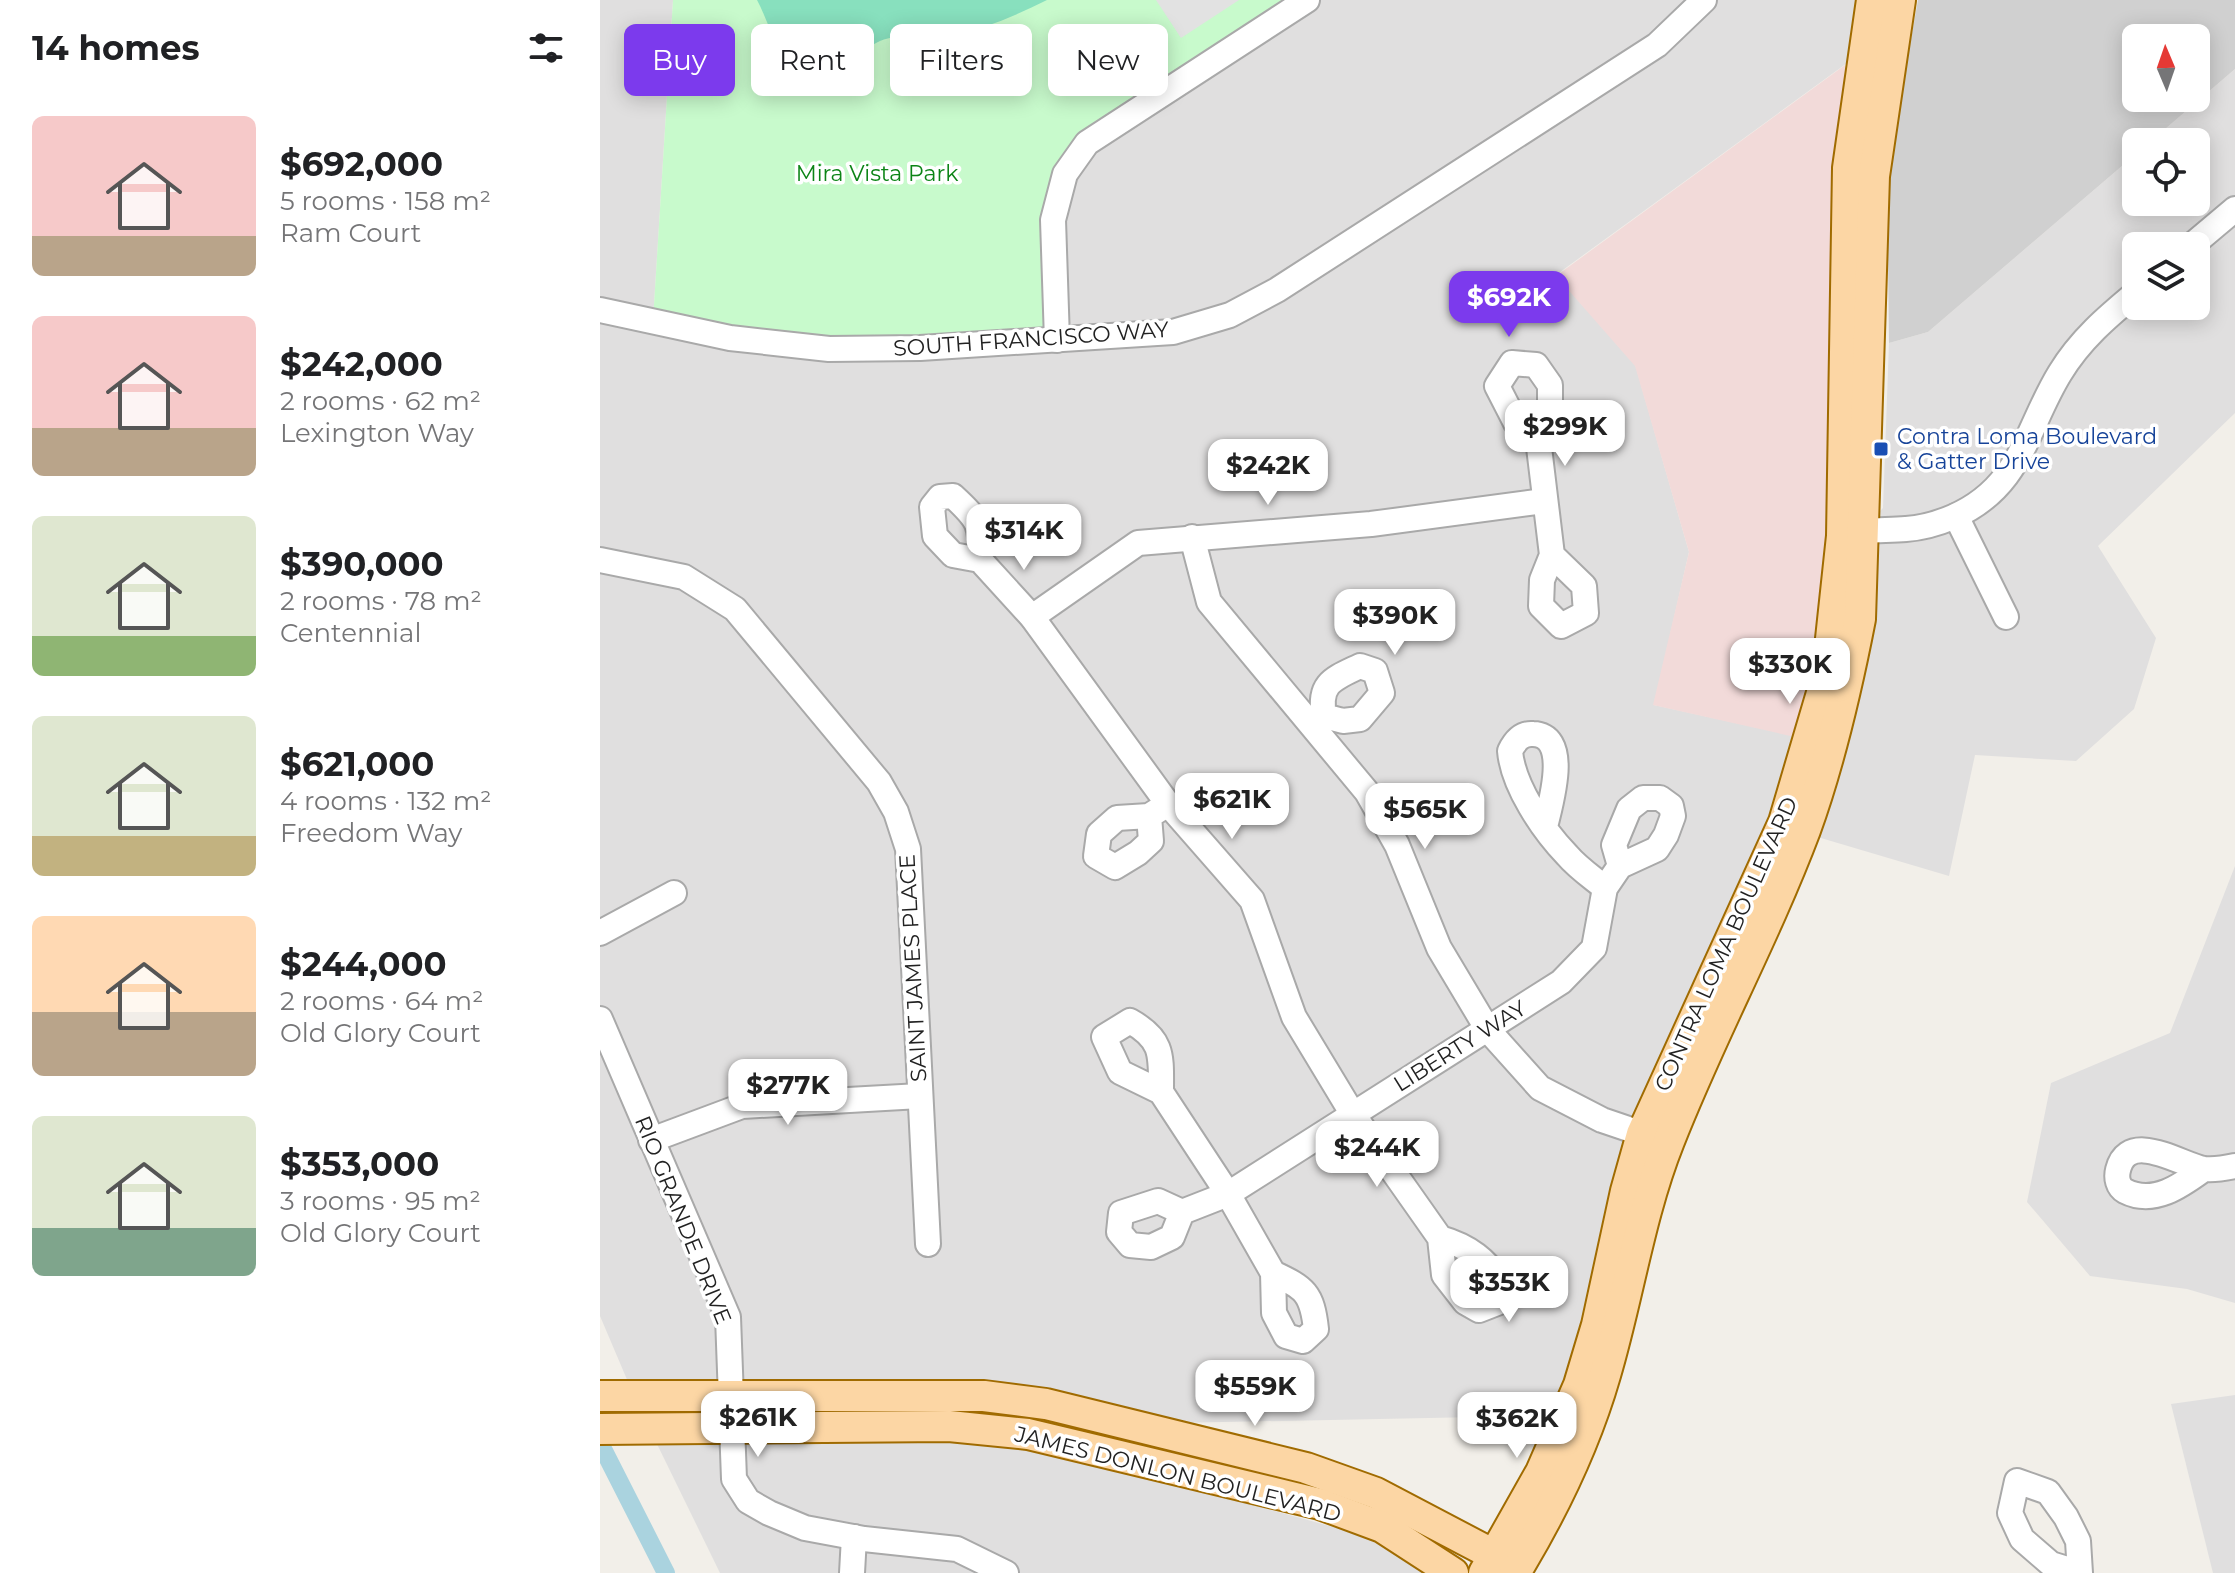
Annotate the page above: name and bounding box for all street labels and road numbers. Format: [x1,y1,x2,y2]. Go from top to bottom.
street label: SOUTH FRANCISCO WAY [892,316,1170,362]
street label: CONTRA LOMA BOULEVARD [1649,793,1803,1095]
street label: SAINT JAMES PLACE [894,853,932,1083]
street label: LIBERTY WAY [1389,994,1531,1098]
street label: RIO GRANDE DRIVE [629,1112,737,1328]
street label: JAMES DONLON BOULEVARD [1011,1420,1344,1528]

